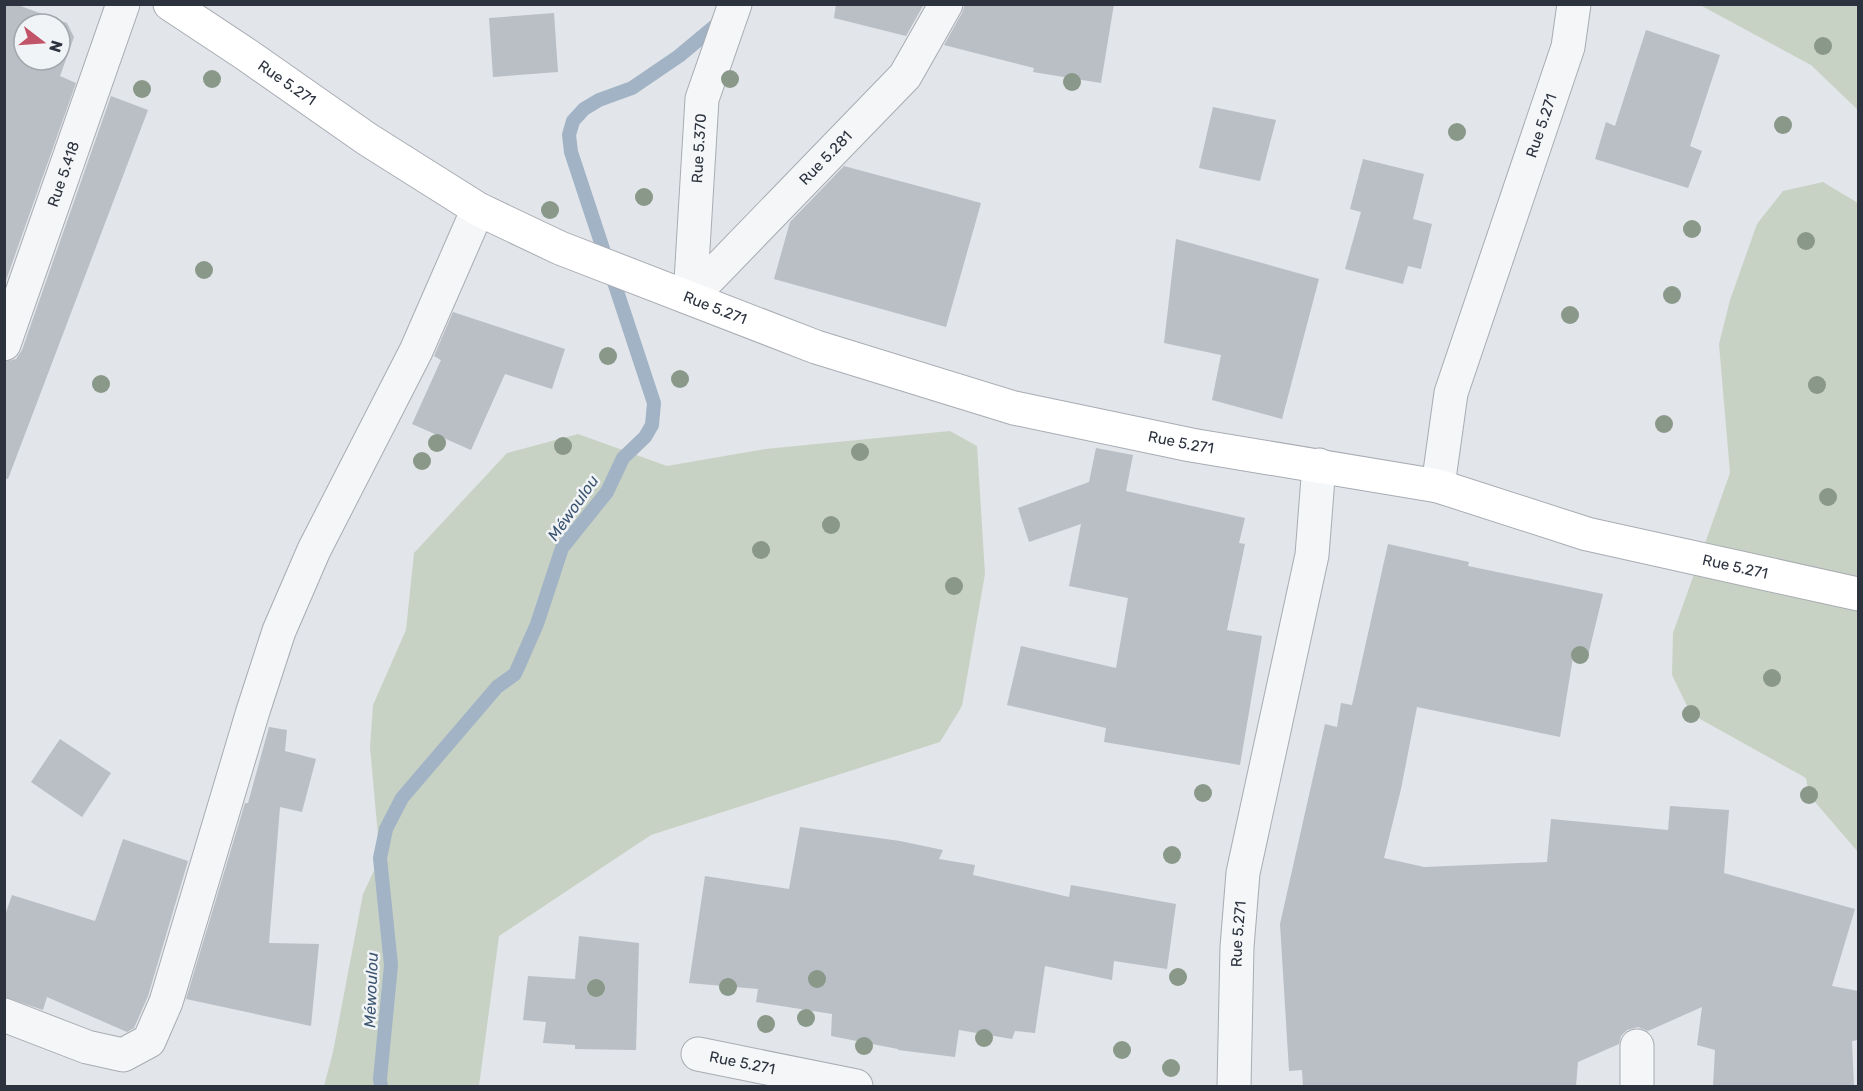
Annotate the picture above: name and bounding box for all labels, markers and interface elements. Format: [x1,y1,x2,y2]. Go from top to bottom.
north arrow [12,12,72,72]
text: N [45,38,67,55]
street label: Rue 5.271 [254,56,319,109]
street label: Rue 5.271 [1522,91,1561,160]
street label: Rue 5.370 [688,113,710,184]
street label: Rue 5.281 [795,127,856,189]
street label: Rue 5.418 [44,139,83,209]
street label: Rue 5.271 [681,288,749,328]
street label: Rue 5.271 [1147,427,1215,458]
water label: Méwoulou [544,471,603,544]
street label: Rue 5.271 [1701,551,1770,583]
street label: Rue 5.271 [1228,900,1250,967]
water label: Méwoulou [360,952,382,1028]
street label: Rue 5.271 [708,1048,776,1078]

